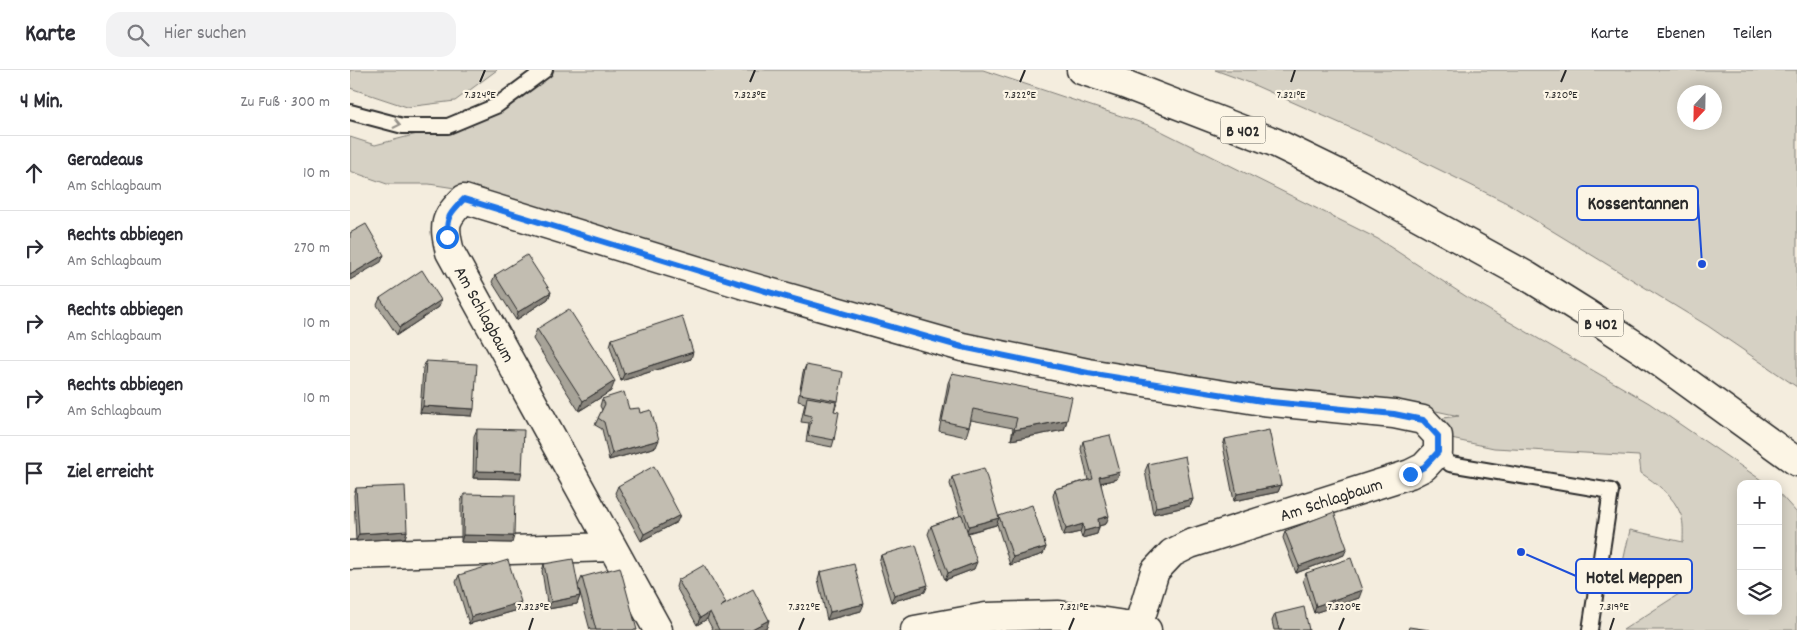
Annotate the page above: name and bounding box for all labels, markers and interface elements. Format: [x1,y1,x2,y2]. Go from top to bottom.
search box [106,12,456,57]
text: Karte [25,18,76,52]
icon: search [124,21,152,49]
text: Hier suchen [164,21,246,48]
text: Karte [1591,22,1629,47]
text: Ebenen [1657,22,1705,47]
text: Teilen [1733,22,1772,47]
north arrow [1677,85,1722,130]
text: 7.324°E [464,87,496,104]
text: 7.323°E [734,87,766,104]
text: 7.322°E [1004,87,1036,104]
text: 7.321°E [1276,87,1306,104]
text: 7.320°E [1544,87,1578,104]
text: 4 Min. [20,88,63,118]
text: Zu Fuß · 300 m [241,91,330,114]
road number: B 402 [1220,116,1266,144]
one-way arrow [393,119,402,129]
text: Geradeaus [67,148,143,175]
icon: ahead [20,159,48,187]
text: 10 m [303,162,330,185]
text: Am Schlagbaum [67,175,162,198]
callout: Kossentannen [1577,186,1698,220]
text: Kossentannen [1588,192,1689,219]
text: Rechts abbiegen [67,223,183,250]
route start [436,226,459,249]
icon: right [20,234,48,262]
text: 270 m [294,237,330,260]
text: Am Schlagbaum [67,250,162,273]
street label: Am Schlagbaum [446,262,520,368]
text: Rechts abbiegen [67,298,183,325]
icon: right [20,309,48,337]
road number: B 402 [1578,310,1624,336]
text: 10 m [303,312,330,335]
text: Am Schlagbaum [67,325,162,348]
text: Rechts abbiegen [67,373,183,400]
icon: right [20,384,48,412]
text: 10 m [303,387,330,410]
text: Am Schlagbaum [67,400,162,423]
icon: arrive [20,459,48,487]
text: Ziel erreicht [67,460,154,487]
route end [1399,463,1422,486]
street label: Am Schlagbaum [1277,473,1386,530]
map controls [1737,480,1782,615]
button: + [1737,480,1782,525]
button: − [1737,525,1782,570]
callout: Hotel Meppen [1576,559,1692,593]
text: Hotel Meppen [1586,566,1683,593]
button: layers [1737,570,1782,615]
text: 7.323°E [517,599,549,616]
text: 7.322°E [788,599,820,616]
text: 7.321°E [1059,599,1089,616]
text: 7.320°E [1327,599,1361,616]
text: 7.319°E [1599,599,1629,616]

